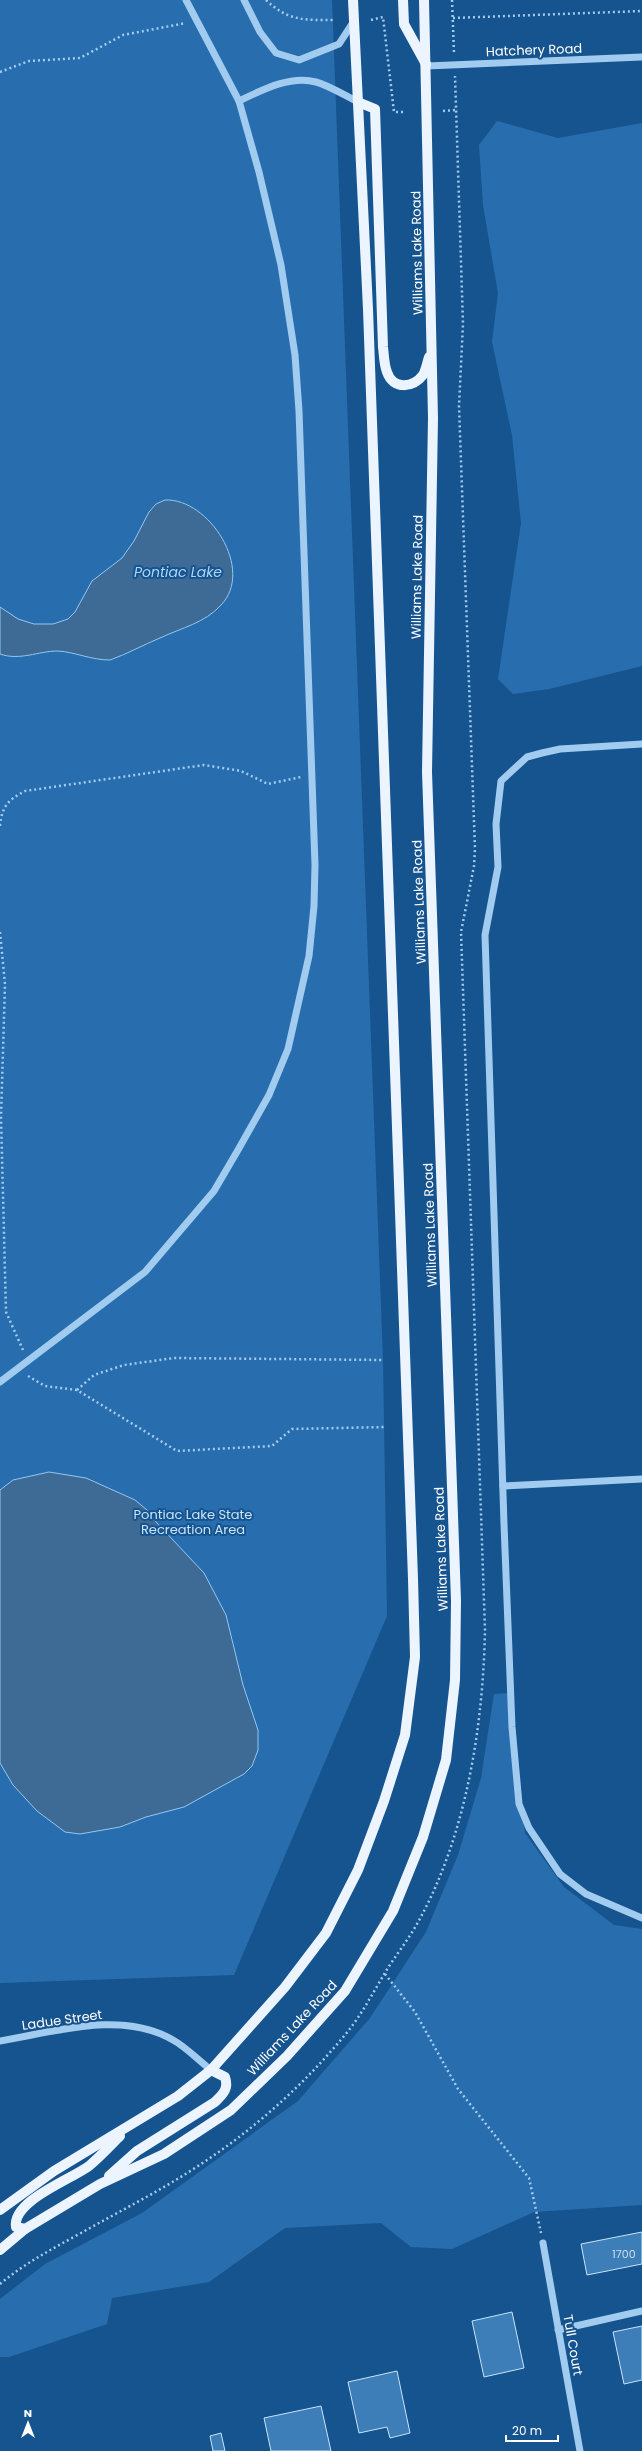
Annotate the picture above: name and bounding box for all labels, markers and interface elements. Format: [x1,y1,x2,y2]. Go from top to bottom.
street label: Hatchery Road [486,39,582,61]
street label: Williams Lake Road [406,191,428,315]
street label: Williams Lake Road [406,515,428,639]
water label: Pontiac Lake [134,562,222,582]
street label: Williams Lake Road [407,840,431,964]
street label: Williams Lake Road [418,1163,442,1287]
street label: Williams Lake Road [429,1487,453,1611]
park label: Pontiac Lake State Recreation Area [134,1505,252,1539]
street label: Williams Lake Road [243,1976,341,2080]
street label: Ladue Street [21,2005,104,2035]
house number: 1700 [612,2246,636,2262]
street label: Tull Court [558,2313,588,2377]
north arrow [8,2403,48,2443]
text: N [24,2405,32,2421]
scale bar [506,2417,558,2443]
text: 20 m [512,2422,542,2439]

